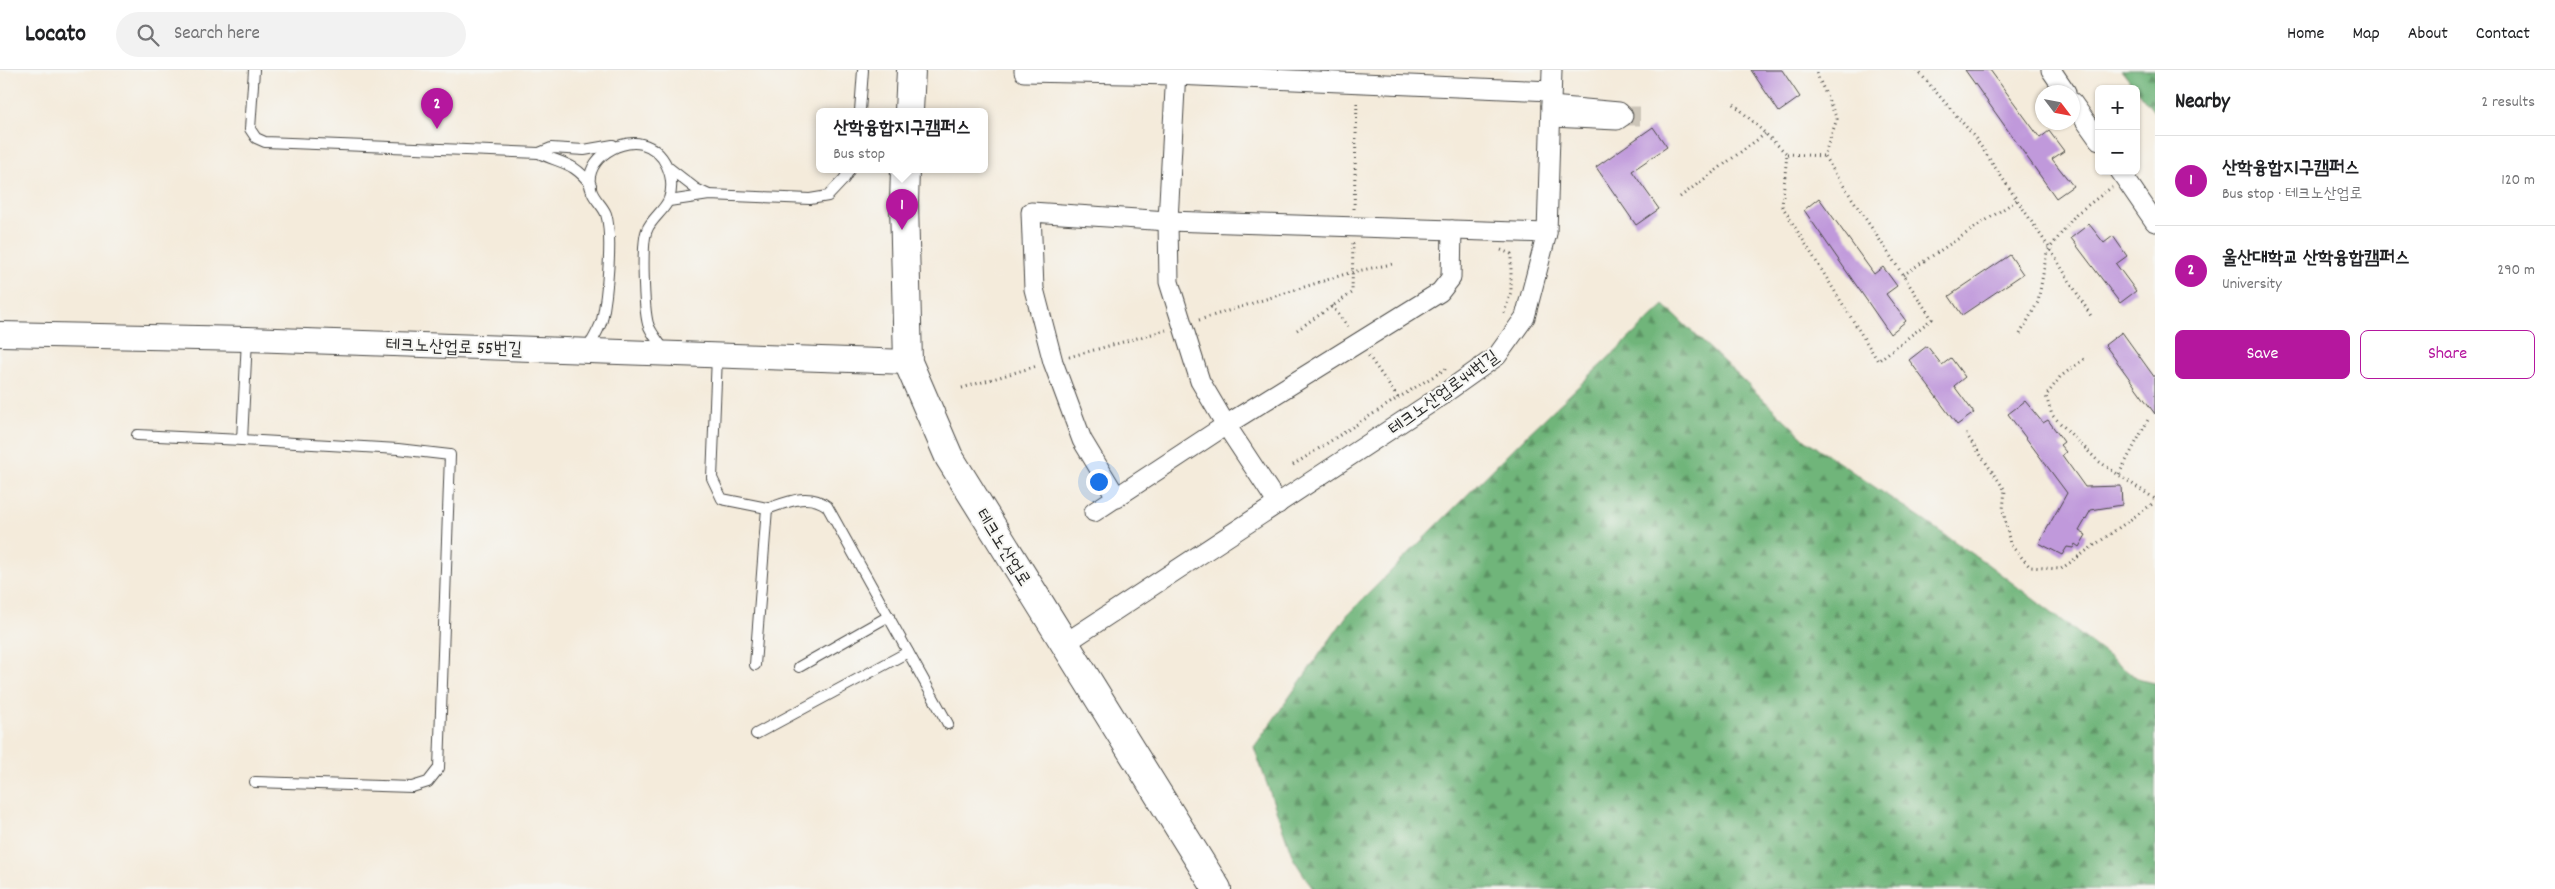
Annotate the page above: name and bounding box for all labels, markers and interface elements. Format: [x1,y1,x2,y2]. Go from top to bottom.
search box [116,12,466,57]
text: Locato [25,18,86,52]
icon: search [134,21,162,49]
text: Search here [174,21,260,48]
text: Home [2287,22,2324,47]
text: Map [2352,22,2380,47]
text: About [2408,22,2448,47]
text: Contact [2476,22,2530,47]
north arrow [2035,85,2080,130]
map controls [2095,85,2140,175]
button: + [2095,85,2140,130]
pin: 2 [421,88,453,129]
text: Nearby [2175,88,2230,118]
text: 2 results [2481,91,2535,114]
popup [816,108,988,173]
text: 산학융합지구캠퍼스 [833,116,971,143]
button: − [2095,130,2140,175]
text: Bus stop [833,143,885,166]
text: 산학융합지구캠퍼스 [2222,156,2360,183]
text: 1 [2189,169,2193,192]
text: 120 m [2501,169,2535,192]
text: Bus stop · 테크노산업로 [2222,183,2362,206]
pin: 1 [886,189,918,230]
text: 울산대학교 산학융합캠퍼스 [2222,246,2410,273]
text: 2 [2188,259,2195,282]
text: 290 m [2497,259,2535,282]
text: University [2222,273,2282,296]
button: Save [2175,330,2350,379]
button: Share [2360,330,2535,379]
street label: 테크노산업로 55번길 [385,334,523,363]
street label: 테크노산업로44번길 [1384,345,1505,443]
your location [1086,469,1112,495]
street label: 테크노산업로 [968,505,1036,592]

